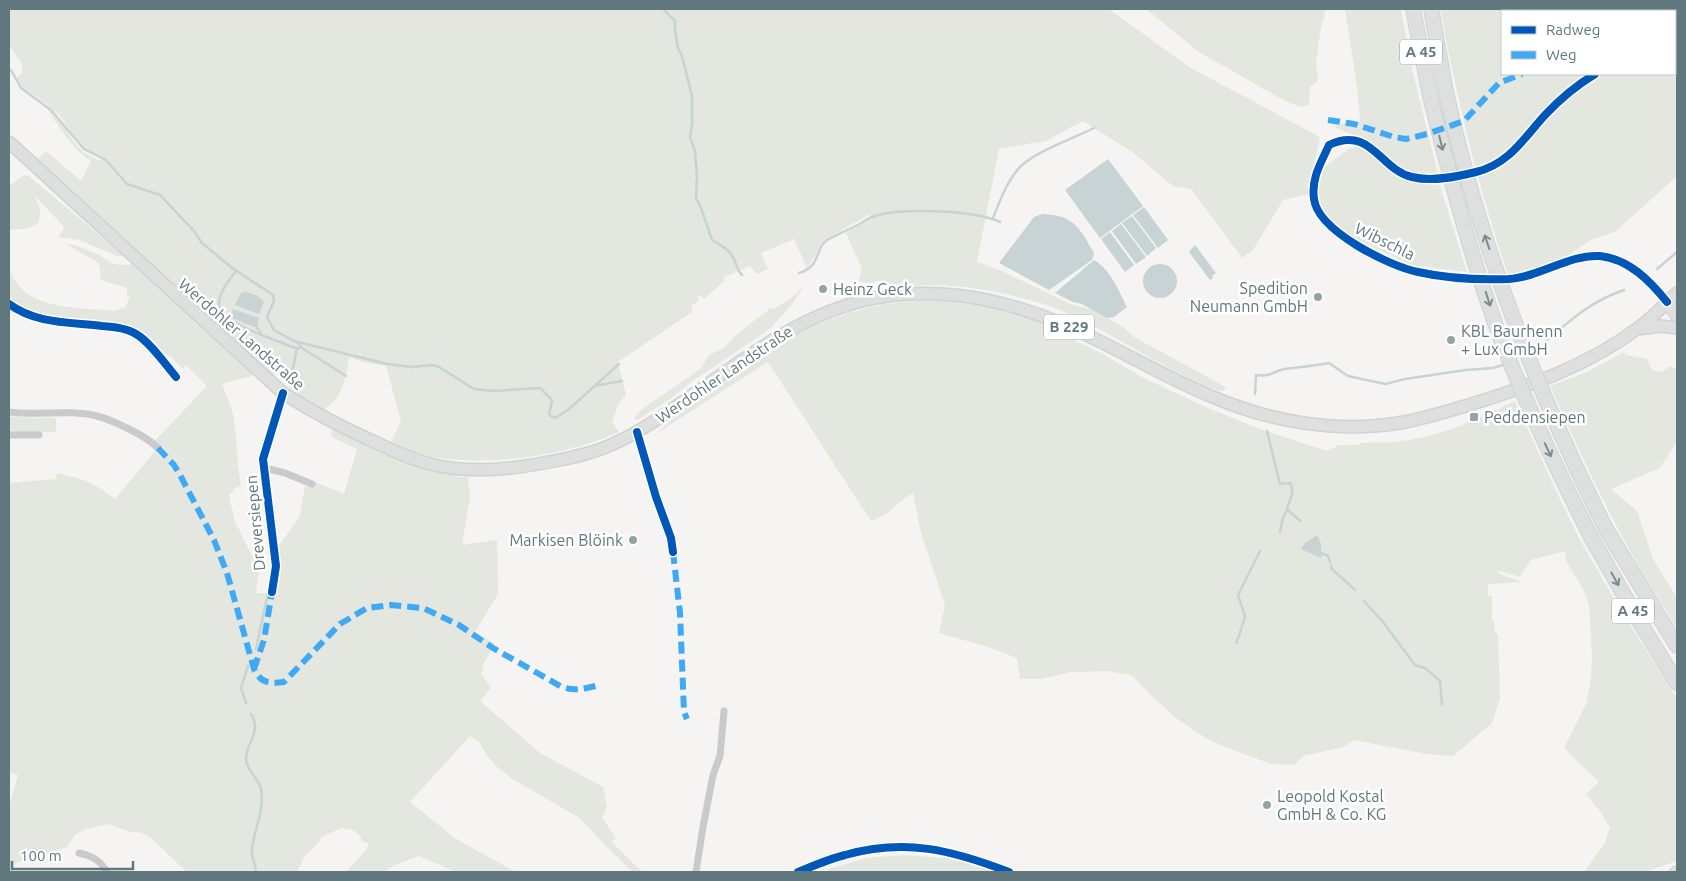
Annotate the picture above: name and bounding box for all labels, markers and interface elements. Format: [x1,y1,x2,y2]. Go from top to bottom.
legend [1501,10,1676,75]
text: Radweg [1546,21,1600,38]
road number: A 45 [1400,40,1442,64]
text: Weg [1546,46,1577,63]
one-way arrow [1437,135,1446,151]
street label: Wibschla [1352,219,1418,263]
one-way arrow [1481,234,1491,250]
street label: Werdohler Landstraße [175,274,309,394]
place label: Spedition Neumann GmbH [1190,279,1308,315]
place label: Heinz Geck [833,280,912,298]
marker: Heinz Geck [817,283,829,295]
one-way arrow [1484,290,1493,306]
marker: Spedition Neumann GmbH [1312,291,1324,303]
road number: B 229 [1044,314,1094,340]
street label: Werdohler Landstraße [652,322,796,426]
place label: KBL Baurhenn + Lux GmbH [1461,322,1563,358]
marker: KBL Baurhenn + Lux GmbH [1445,334,1457,346]
place label: Peddensiepen [1484,408,1586,426]
marker: Peddensiepen [1468,411,1480,423]
one-way arrow [1544,442,1554,457]
street label: Dreversiepen [242,474,268,572]
place label: Markisen Blöink [509,531,623,549]
marker: Markisen Blöink [627,534,639,546]
one-way arrow [1610,572,1620,587]
road number: A 45 [1612,598,1654,624]
place label: Leopold Kostal GmbH & Co. KG [1277,787,1386,823]
marker: Leopold Kostal GmbH & Co. KG [1261,799,1273,811]
scale bar [12,838,134,870]
text: 100 m [20,847,62,864]

